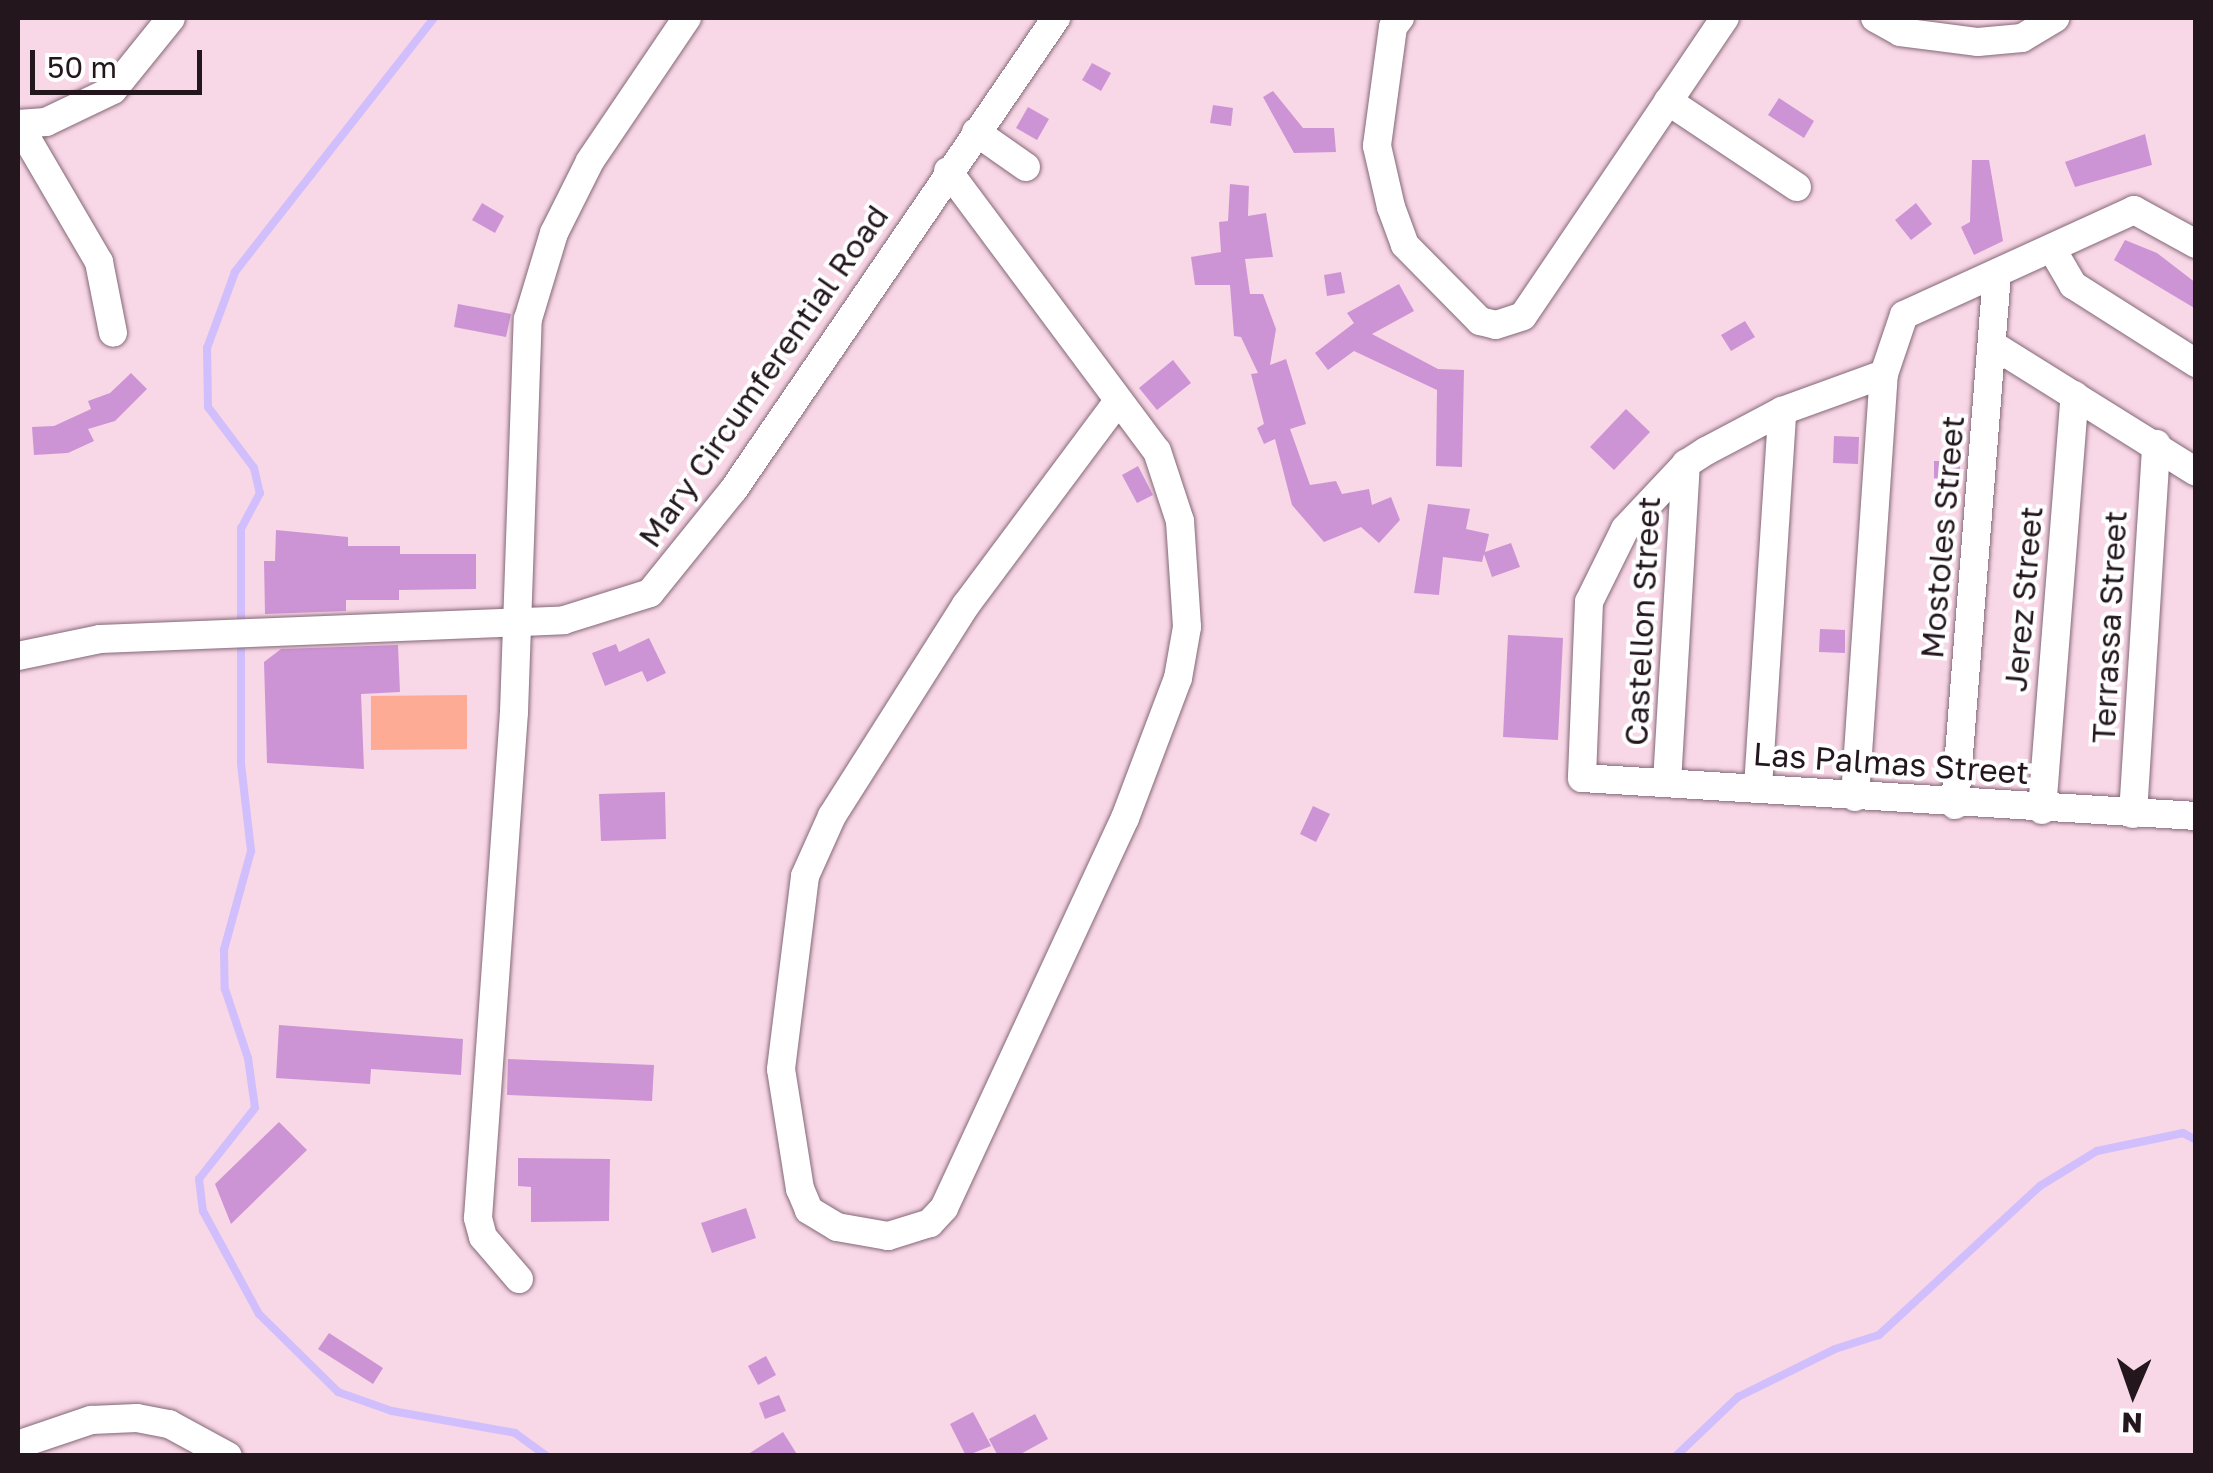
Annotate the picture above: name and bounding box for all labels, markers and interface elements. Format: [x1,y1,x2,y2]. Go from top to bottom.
scale bar [35,30,208,92]
text: 50 m [47,49,117,85]
street label: Mary Circumferential Road [630,198,896,554]
street label: Mostoles Street [1912,414,1972,660]
street label: Castellon Street [1616,495,1668,747]
street label: Jerez Street [1996,505,2050,693]
street label: Terrassa Street [2084,510,2134,744]
street label: Las Palmas Street [1752,734,2030,792]
north arrow [2083,1343,2183,1443]
text: N [2121,1407,2143,1440]

